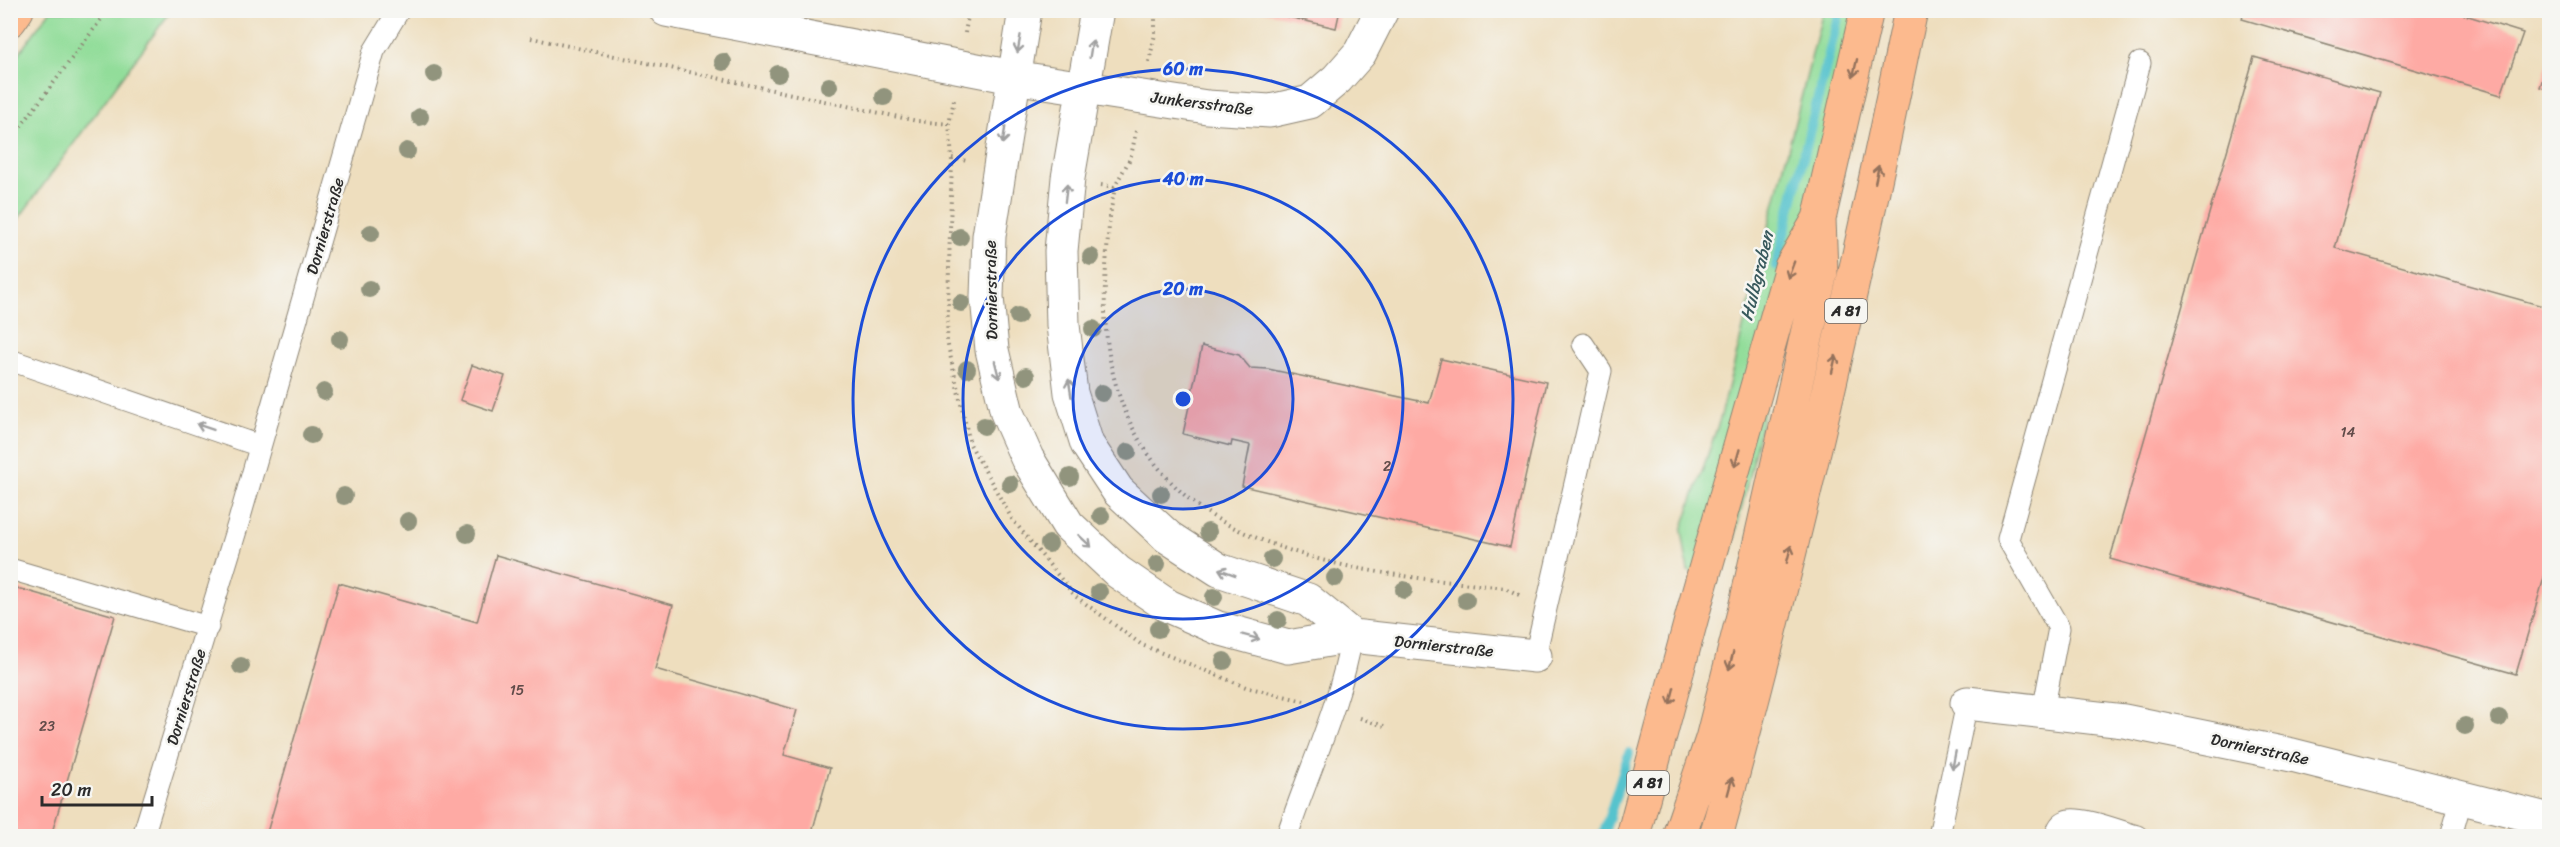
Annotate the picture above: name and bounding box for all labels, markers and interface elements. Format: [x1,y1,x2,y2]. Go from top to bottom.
one-way arrow [1013,34,1024,53]
one-way arrow [1086,39,1097,59]
text: 60 m [1162,53,1203,85]
one-way arrow [1848,58,1860,77]
street label: Junkersstraße [1148,82,1255,124]
one-way arrow [998,125,1009,144]
text: 40 m [1161,163,1204,195]
one-way arrow [1872,165,1884,184]
street label: Dornierstraße [297,174,353,278]
one-way arrow [1060,184,1071,204]
water label: Hulbgraben [1731,226,1784,324]
street label: Dornierstraße [976,240,1006,340]
one-way arrow [1784,261,1795,279]
text: 20 m [1162,273,1203,305]
road number: A 81 [1825,299,1867,323]
one-way arrow [1829,355,1841,374]
one-way arrow [991,360,1003,379]
one-way arrow [1065,378,1076,398]
centre of rings [1173,389,1193,409]
one-way arrow [196,420,215,431]
house number: 14 [2341,420,2356,445]
one-way arrow [1731,448,1742,467]
house number: 2 [1383,454,1391,479]
one-way arrow [1077,534,1092,548]
one-way arrow [1783,544,1795,563]
one-way arrow [1218,566,1237,577]
street label: Dornierstraße [1393,626,1495,666]
one-way arrow [1242,632,1261,643]
street label: Dornierstraße [158,645,214,749]
one-way arrow [1725,651,1737,670]
house number: 15 [510,678,525,703]
one-way arrow [1666,686,1677,705]
house number: 23 [39,714,55,739]
street label: Dornierstraße [2208,724,2312,774]
one-way arrow [1948,749,1959,769]
scale bar [42,769,152,807]
road number: A 81 [1627,771,1669,795]
text: 20 m [51,774,91,806]
one-way arrow [1725,777,1736,796]

